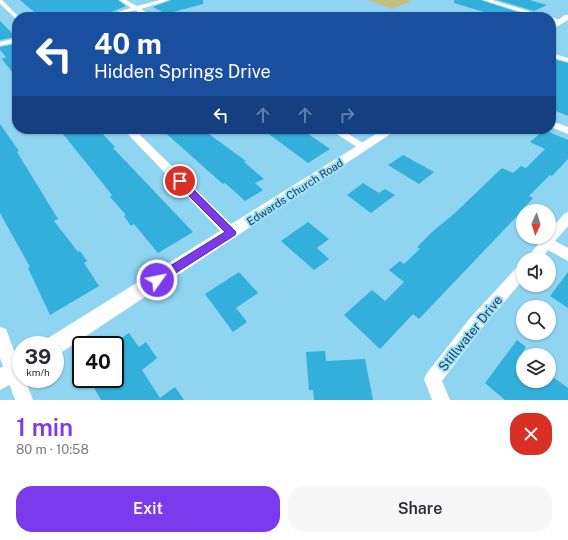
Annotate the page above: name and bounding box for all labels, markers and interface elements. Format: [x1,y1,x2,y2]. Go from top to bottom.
text: 40 m [94,27,162,60]
icon: left [28,28,80,80]
text: Hidden Springs Drive [94,61,271,82]
icon: left [210,104,232,126]
icon: ahead [252,104,274,126]
icon: ahead [294,104,316,126]
icon: right [336,104,358,126]
street label: Edwards Church Road [245,156,345,228]
pin [163,164,197,198]
icon: arrive [169,170,191,192]
north arrow [516,204,556,244]
map controls [516,204,556,388]
button: sound [516,252,556,292]
position arrow [136,259,178,301]
street label: Stillwater Drive [435,293,505,374]
button: search [516,300,556,340]
speed limit sign: 40 [72,336,124,388]
text: 39 [25,345,51,369]
button: layers [516,348,556,388]
text: km/h [26,366,50,378]
text: 1 min [16,413,73,441]
button: close [510,413,552,455]
text: 80 m · 10:58 [16,442,89,457]
button: Exit [16,486,280,532]
button: Share [288,486,552,532]

